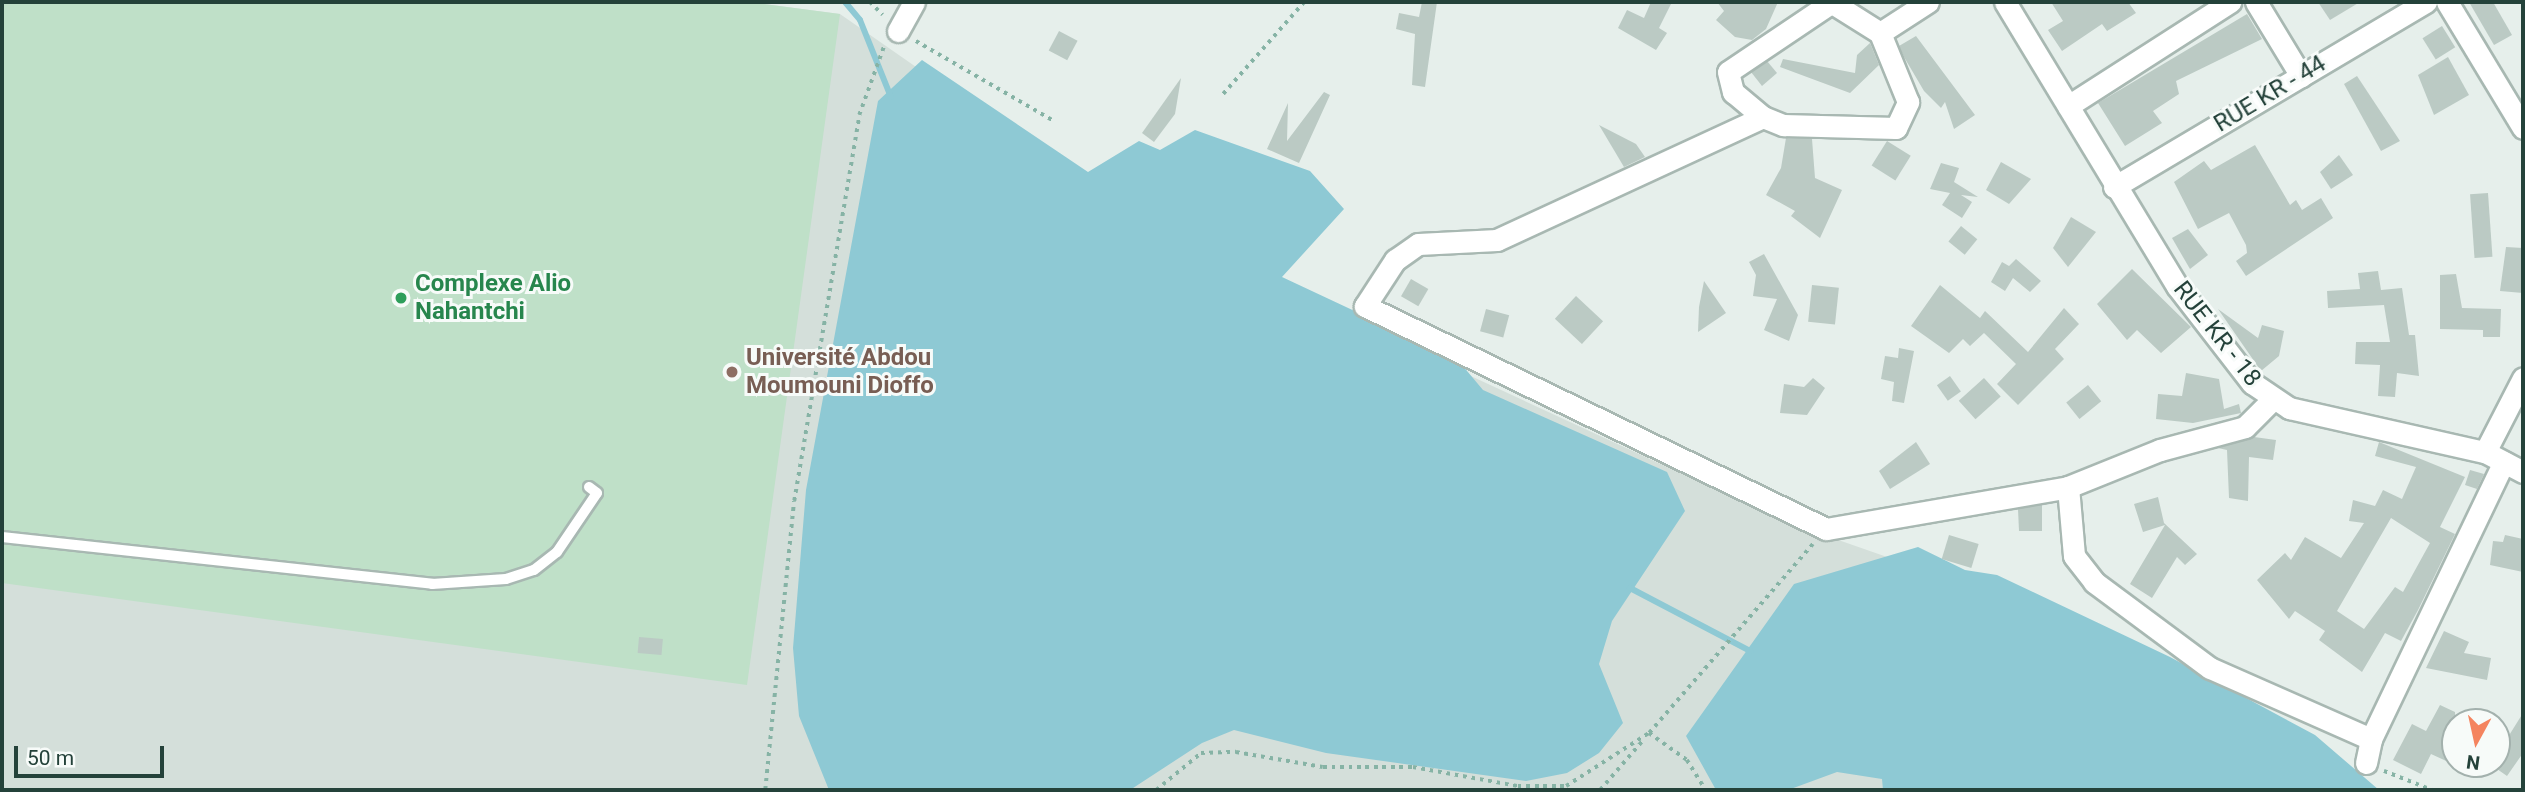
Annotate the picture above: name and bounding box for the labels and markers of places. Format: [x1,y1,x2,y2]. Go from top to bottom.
place label: Complexe Alio Nahantchi [415,270,571,326]
marker: Complexe Alio Nahantchi [393,290,409,306]
place label: Université Abdou Moumouni Dioffo [746,344,934,400]
marker: Université Abdou Moumouni Dioffo [724,364,740,380]

